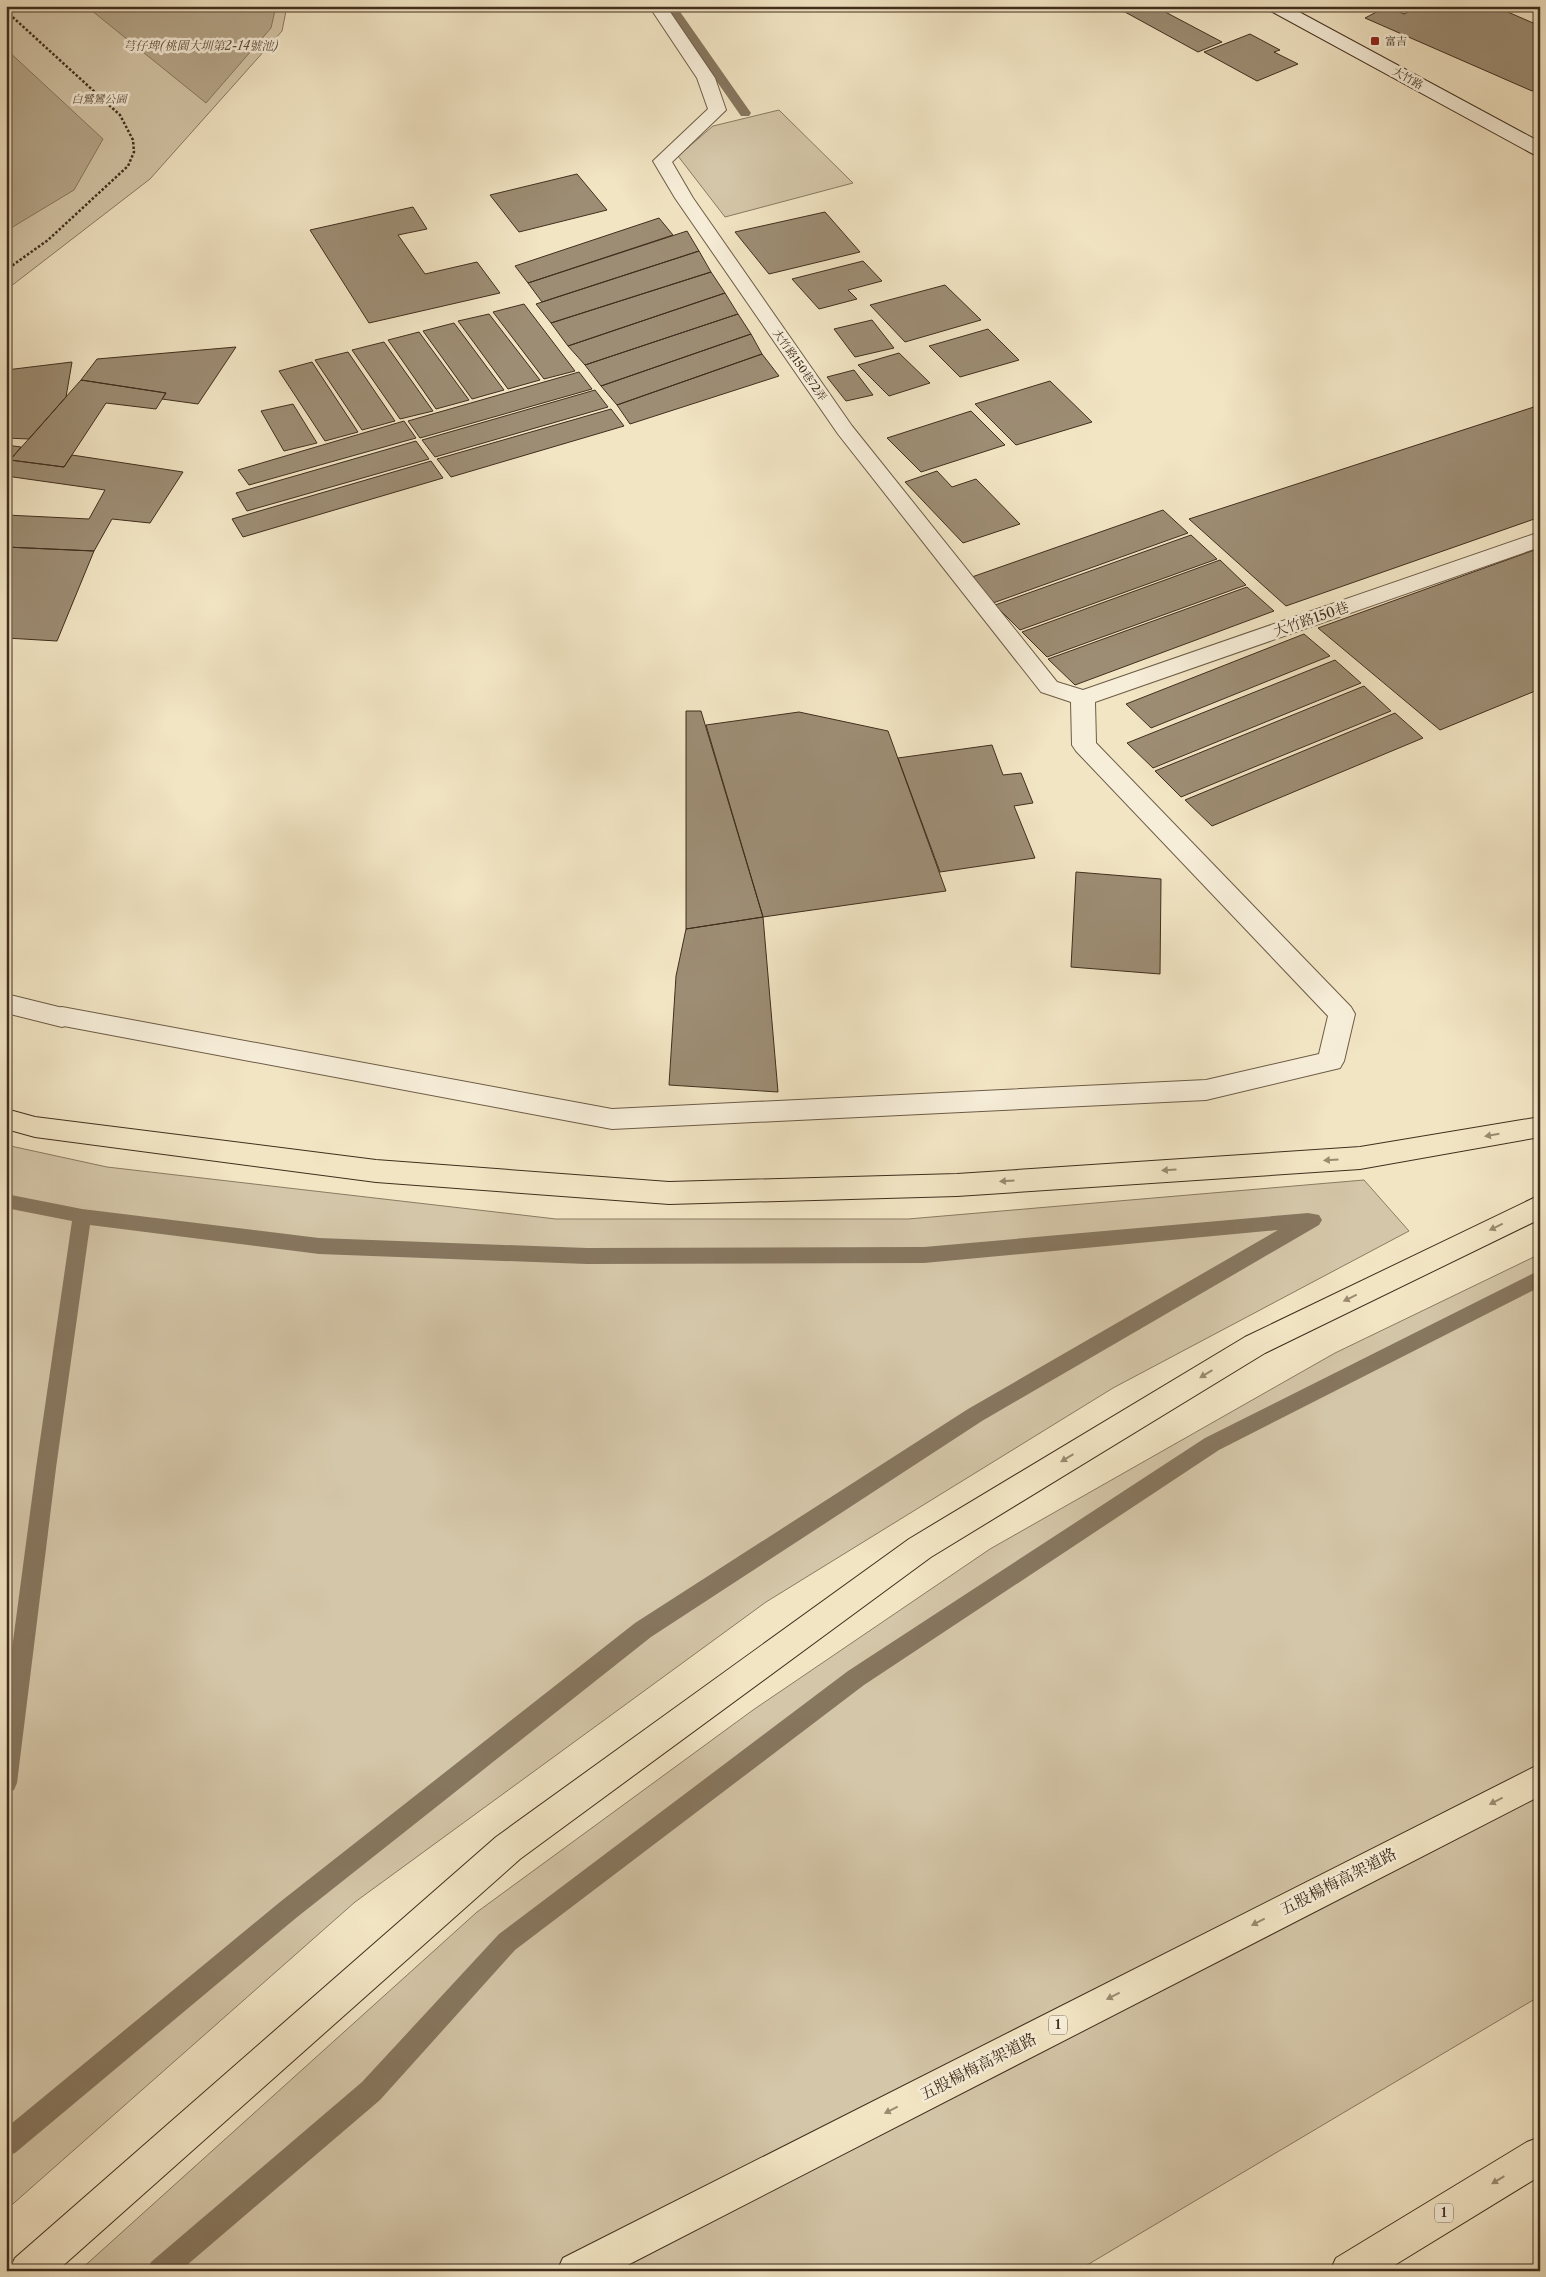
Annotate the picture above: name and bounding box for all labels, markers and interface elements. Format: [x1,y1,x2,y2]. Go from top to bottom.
place label: 富吉 [1385,34,1407,48]
marker: 富吉 [1369,35,1381,47]
water label: 芎仔埤(桃園大圳第2-14號池) [123,38,279,53]
street label: 大竹路 [1390,64,1426,92]
park label: 白鷺鸞公園 [72,92,128,106]
street label: 大竹路150巷72弄 [770,326,830,404]
street label: 大竹路150巷 [1271,598,1351,640]
one-way arrow [1483,1132,1499,1140]
one-way arrow [1323,1156,1339,1164]
one-way arrow [1161,1167,1177,1175]
one-way arrow [999,1178,1015,1186]
one-way arrow [1489,1223,1503,1231]
one-way arrow [1343,1295,1357,1303]
one-way arrow [1200,1370,1213,1379]
one-way arrow [1061,1454,1074,1463]
one-way arrow [1489,1797,1504,1805]
street label: 五股楊梅高架道路 [1276,1843,1400,1919]
one-way arrow [1251,1918,1265,1926]
one-way arrow [1106,1992,1121,2000]
road number: 1 [1049,2016,1067,2034]
street label: 五股楊梅高架道路 [916,2028,1040,2104]
one-way arrow [884,2106,898,2114]
one-way arrow [1492,2175,1505,2185]
road number: 1 [1435,2204,1453,2222]

